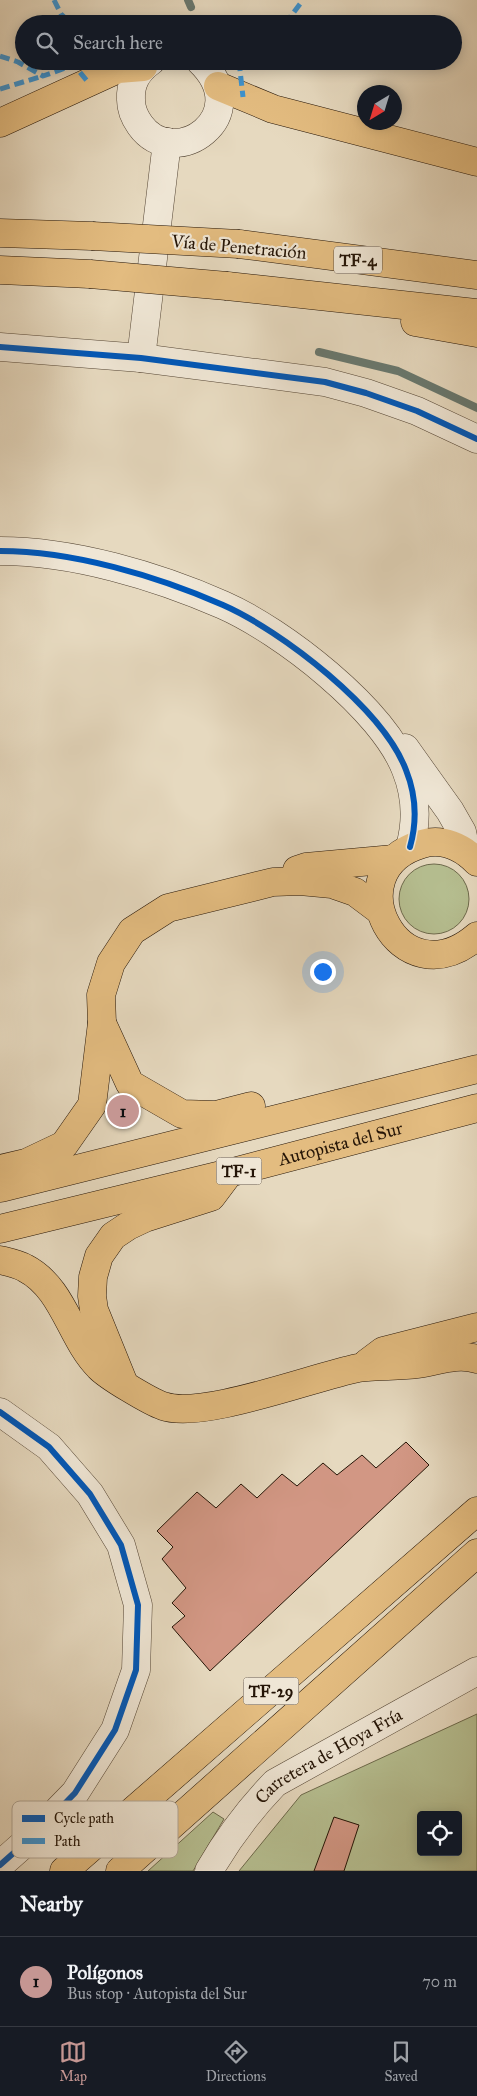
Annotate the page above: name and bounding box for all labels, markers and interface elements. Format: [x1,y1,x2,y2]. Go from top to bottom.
search box [15,15,462,70]
icon: search [33,29,61,57]
text: Search here [73,31,163,54]
north arrow [357,85,402,130]
street label: Vía de Penetración [170,230,308,264]
road number: TF-4 [334,246,382,274]
your location [310,959,336,985]
pin: 1 [107,1092,139,1130]
street label: Autopista del Sur [275,1117,405,1171]
road number: TF-1 [216,1158,262,1184]
road number: TF-29 [244,1678,298,1704]
street label: Carretera de Hoya Fría [250,1703,407,1808]
legend [12,1801,178,1858]
text: Cycle path [54,1810,114,1827]
map controls [417,1811,462,1856]
button: locate [417,1811,462,1856]
text: Path [54,1833,81,1850]
text: Nearby [20,1891,83,1917]
text: Polígonos [67,1961,143,1984]
text: 1 [33,1972,39,1991]
text: 70 m [422,1972,457,1991]
text: Bus stop · Autopista del Sur [67,1984,247,2003]
tab: Map [59,2038,87,2085]
tab: Directions [206,2038,266,2085]
tab: Saved [385,2038,418,2085]

